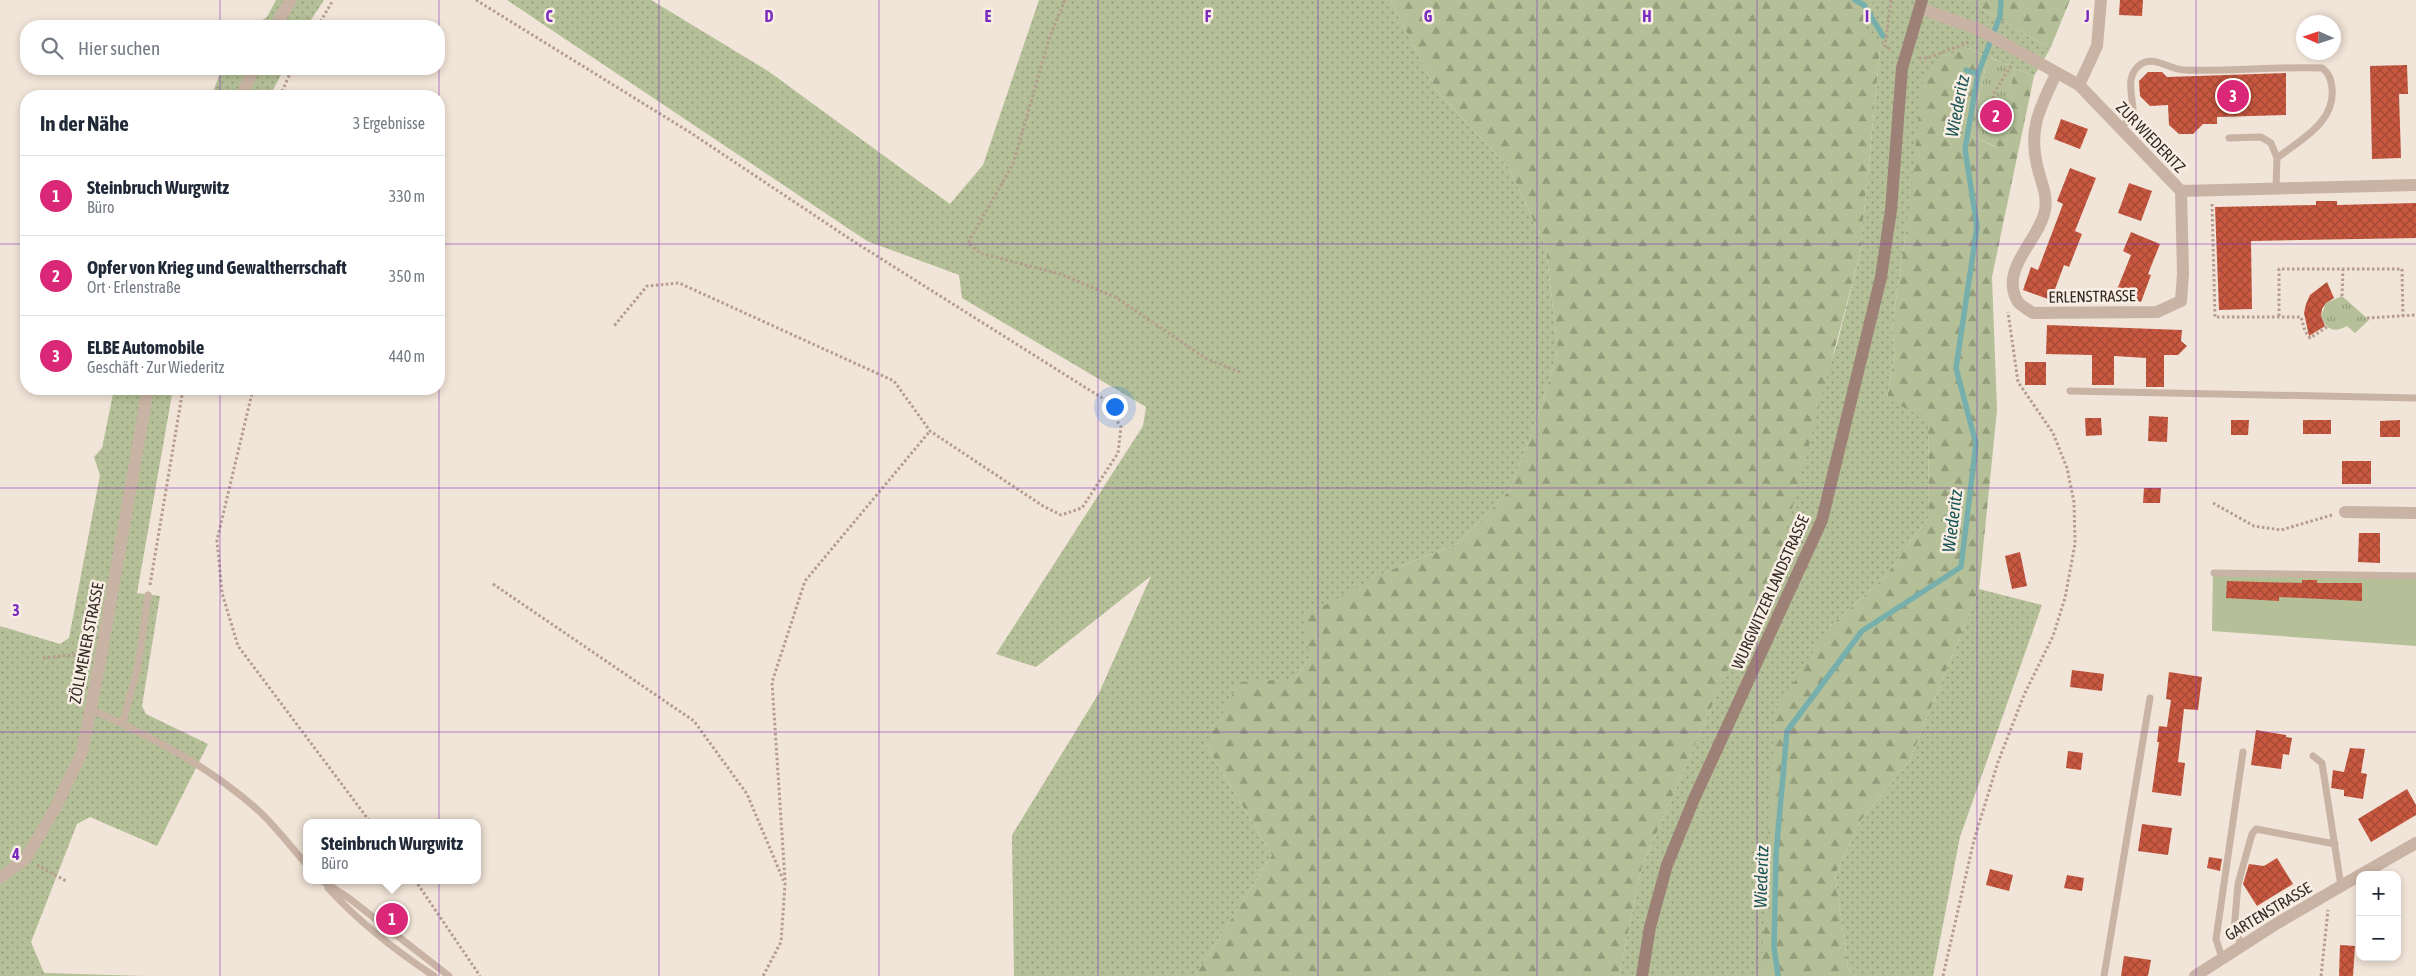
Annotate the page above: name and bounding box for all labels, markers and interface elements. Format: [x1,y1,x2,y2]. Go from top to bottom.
text: C [545,7,553,25]
text: D [765,7,774,25]
text: E [985,7,992,25]
text: F [1205,7,1212,25]
text: G [1424,7,1433,25]
text: H [1642,7,1652,25]
text: I [1865,7,1869,25]
text: J [2083,7,2090,25]
north arrow [2296,15,2341,60]
search box [20,20,445,75]
icon: search [38,34,66,62]
text: Hier suchen [78,37,160,59]
water label: Wiederitz [1941,73,1973,139]
pin: 3 [2217,77,2249,115]
pin: 2 [1980,97,2012,135]
street label: ZUR WIEDERITZ [2113,98,2189,176]
text: In der Nähe [40,111,129,135]
text: 3 Ergebnisse [353,114,425,132]
text: Steinbruch Wurgwitz [87,176,229,198]
text: 1 [52,187,60,205]
text: 330 m [389,187,425,205]
text: Büro [87,198,115,216]
text: Opfer von Krieg und Gewaltherrschaft [87,256,347,278]
text: 2 [52,267,60,285]
text: 350 m [389,267,425,285]
text: Ort · Erlenstraße [87,278,181,296]
street label: ERLENSTRASSE [2048,286,2136,306]
text: ELBE Automobile [87,336,204,358]
text: 3 [52,347,60,365]
text: 440 m [389,347,425,365]
text: Geschäft · Zur Wiederitz [87,358,224,376]
your location [1102,394,1128,420]
water label: Wiederitz [1938,488,1966,553]
street label: WURGWITZER LANDSTRASSE [1728,512,1812,672]
street label: ZÖLLMENER STRASSE [65,581,107,705]
text: 3 [12,601,20,619]
popup [303,819,481,884]
text: Steinbruch Wurgwitz [321,832,463,854]
text: 4 [11,845,20,863]
water label: Wiederitz [1749,845,1773,909]
text: Büro [321,854,349,872]
map controls [2356,871,2401,961]
button: + [2356,871,2401,916]
street label: GARTENSTRASSE [2222,878,2315,944]
pin: 1 [376,900,408,938]
button: − [2356,916,2401,961]

